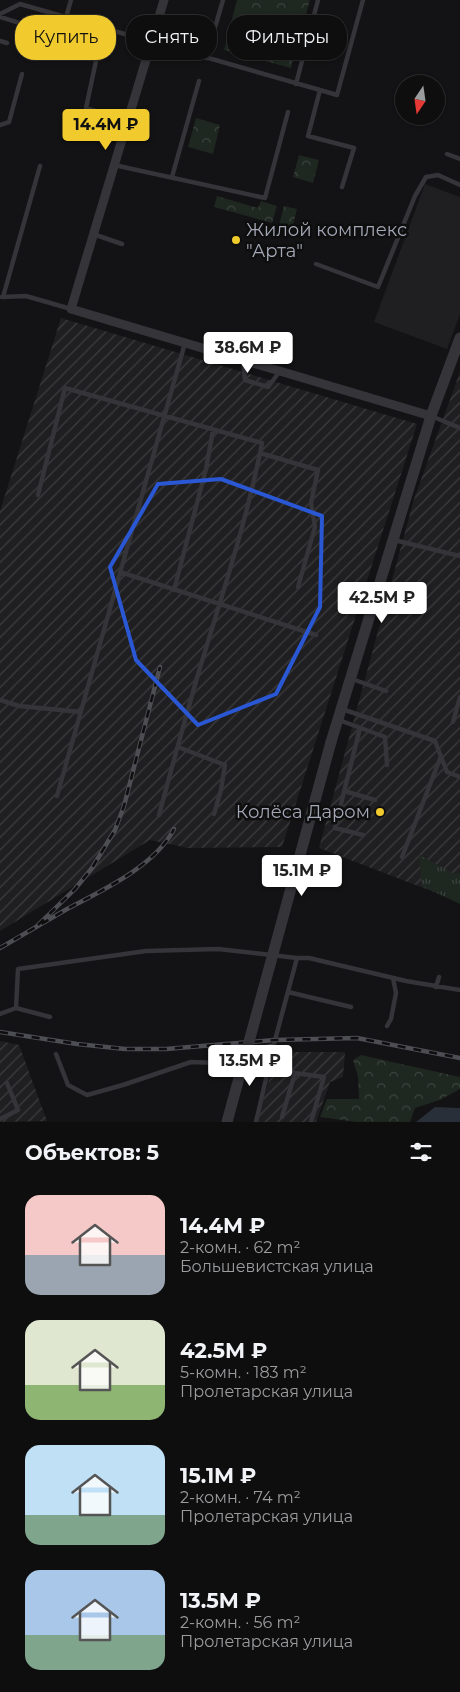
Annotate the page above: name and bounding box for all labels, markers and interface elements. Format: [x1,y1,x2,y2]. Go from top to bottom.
chip: Купить [15,15,116,60]
chip: Снять [126,15,217,60]
chip: Фильтры [227,15,347,60]
north arrow [395,75,445,125]
map controls [395,75,445,125]
pin: 14.4M ₽ [60,108,152,151]
text: 14.4M ₽ [73,115,139,134]
place label: Жилой комплекс "Арта" [246,219,407,262]
marker: Жилой комплекс "Арта" [230,234,242,246]
pin: 38.6M ₽ [202,332,294,374]
text: 38.6M ₽ [215,338,281,357]
pin: 42.5M ₽ [336,582,428,624]
text: 42.5M ₽ [349,588,415,607]
place label: Колёса Даром [236,801,370,823]
marker: Колёса Даром [374,806,386,818]
pin: 15.1M ₽ [256,854,348,897]
text: 15.1M ₽ [273,861,331,880]
pin: 13.5M ₽ [204,1044,296,1087]
text: 13.5M ₽ [219,1051,281,1070]
icon: filters [407,1138,435,1166]
text: Объектов: 5 [25,1140,159,1165]
text: 14.4M ₽ [180,1213,265,1238]
icon: home [65,1215,125,1275]
text: 2-комн. · 62 m² [180,1238,300,1257]
text: Большевистская улица [180,1257,374,1276]
text: 42.5M ₽ [180,1338,267,1363]
icon: home [65,1340,125,1400]
text: 5-комн. · 183 m² [180,1363,307,1382]
text: Пролетарская улица [180,1382,353,1401]
text: 15.1M ₽ [180,1463,256,1488]
icon: home [65,1465,125,1525]
text: 2-комн. · 74 m² [180,1488,301,1507]
text: Пролетарская улица [180,1507,353,1526]
text: 13.5M ₽ [180,1588,261,1613]
icon: home [65,1590,125,1650]
text: 2-комн. · 56 m² [180,1613,300,1632]
text: Пролетарская улица [180,1632,353,1651]

